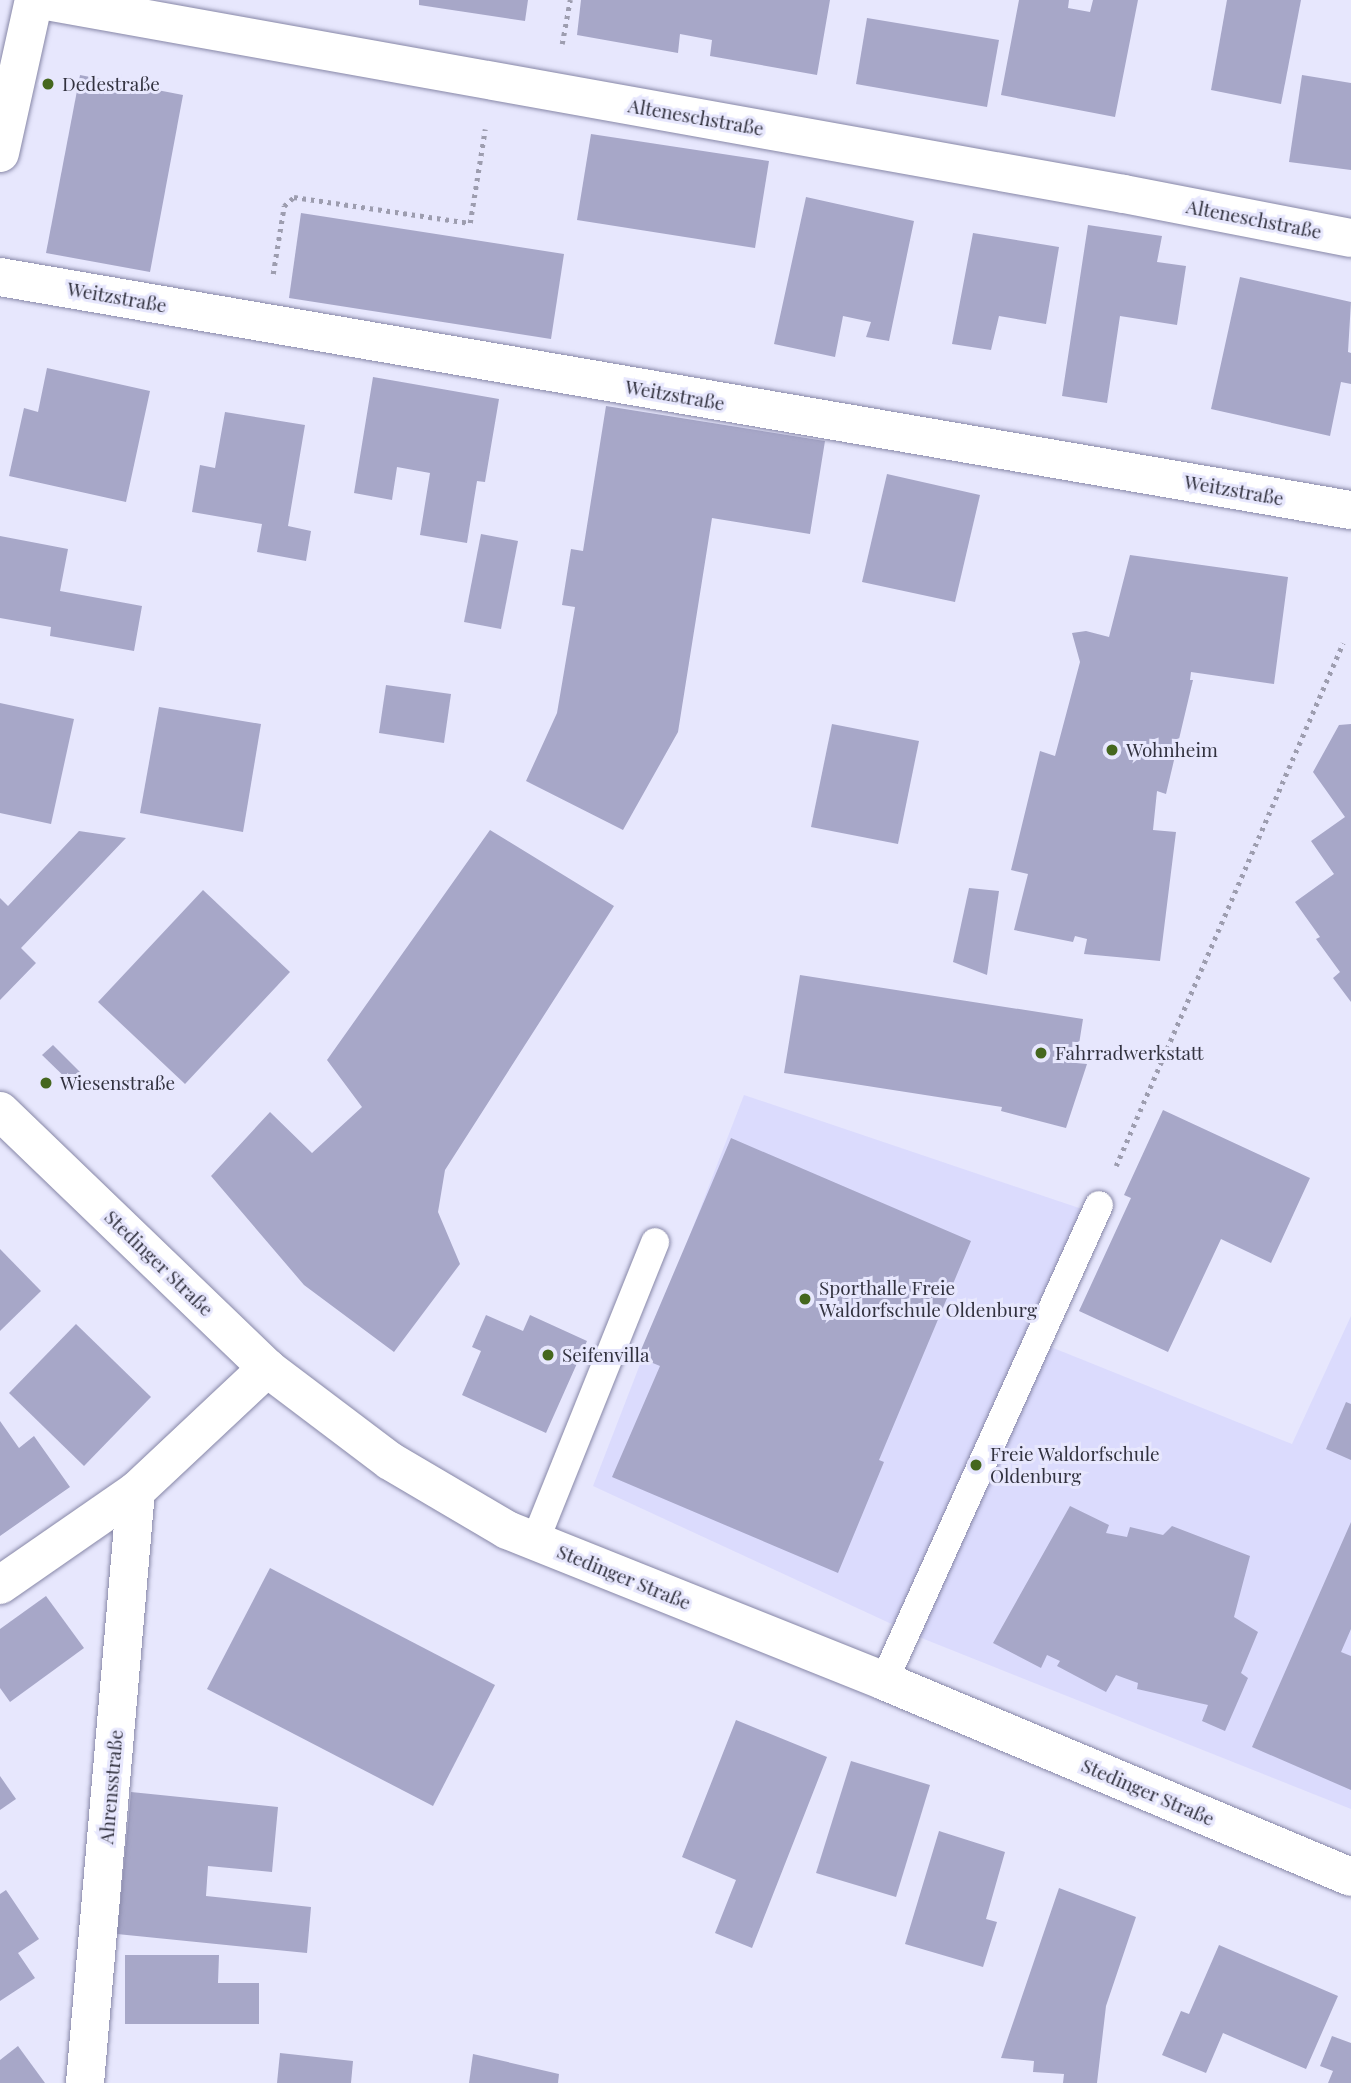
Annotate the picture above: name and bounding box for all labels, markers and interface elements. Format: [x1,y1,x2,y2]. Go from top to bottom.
place label: Dedestraße [62,73,160,95]
marker: Dedestraße [40,76,56,92]
street label: Alteneschstraße [626,94,766,140]
street label: Alteneschstraße [1184,195,1324,243]
street label: Weitzstraße [65,277,169,317]
street label: Weitzstraße [623,375,727,415]
street label: Weitzstraße [1182,470,1286,510]
place label: Wohnheim [1126,739,1218,761]
marker: Wohnheim [1104,742,1120,758]
place label: Fahrradwerkstatt [1055,1042,1204,1064]
marker: Fahrradwerkstatt [1033,1045,1049,1061]
place label: Wiesenstraße [60,1072,175,1094]
marker: Wiesenstraße [38,1075,54,1091]
street label: Stedinger Straße [100,1205,218,1321]
place label: Sporthalle Freie Waldorfschule Oldenburg [819,1277,1037,1321]
marker: Sporthalle Freie Waldorfschule Oldenburg [797,1291,813,1307]
place label: Seifenvilla [562,1344,649,1366]
marker: Seifenvilla [540,1347,556,1363]
place label: Freie Waldorfschule Oldenburg [990,1443,1160,1487]
marker: Freie Waldorfschule Oldenburg [968,1457,984,1473]
street label: Stedinger Straße [554,1540,694,1614]
street label: Ahrensstraße [95,1729,127,1845]
street label: Stedinger Straße [1078,1754,1218,1830]

